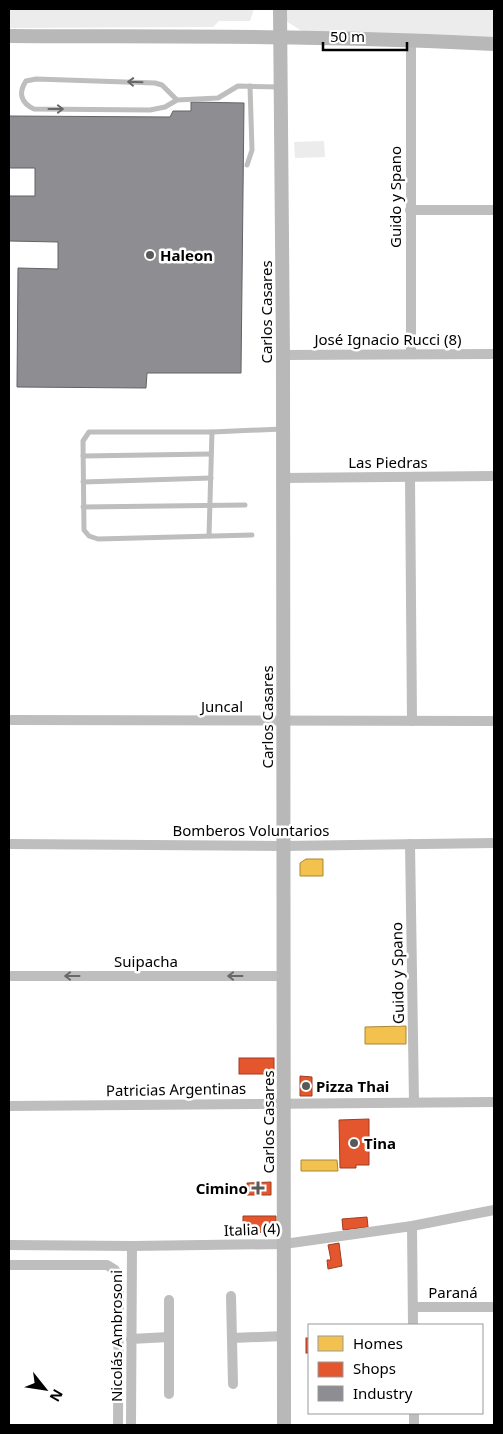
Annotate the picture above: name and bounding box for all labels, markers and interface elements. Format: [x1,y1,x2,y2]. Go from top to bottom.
scale bar [323,20,407,52]
text: 50 m [330,26,365,46]
one-way arrow [127,77,144,87]
one-way arrow [48,104,64,114]
street label: Guido y Spano [385,146,405,248]
place label: Haleon [160,245,213,265]
marker: Haleon [144,249,156,261]
street label: Carlos Casares [256,260,276,364]
street label: José Ignacio Rucci (8) [312,329,462,349]
street label: Las Piedras [348,452,428,472]
street label: Carlos Casares [257,665,277,769]
street label: Juncal [199,696,243,716]
street label: Bomberos Voluntarios [173,820,329,840]
street label: Guido y Spano [386,922,408,1024]
street label: Suipacha [114,951,178,971]
one-way arrow [65,971,81,981]
one-way arrow [227,972,243,981]
street label: Carlos Casares [258,1070,278,1174]
place label: Pizza Thai [316,1076,389,1096]
street label: Patricias Argentinas [106,1078,246,1100]
marker: Pizza Thai [300,1080,312,1092]
place label: Tina [364,1133,396,1153]
marker: Tina [348,1137,360,1149]
place label: Cimino [196,1178,248,1198]
marker: Cimino [252,1182,264,1194]
street label: Italia (4) [223,1218,281,1240]
street label: Nicolás Ambrosoni [106,1270,126,1402]
street label: Paraná [428,1282,478,1302]
legend [308,1324,483,1414]
text: Homes [353,1333,403,1353]
text: Shops [353,1358,396,1378]
north arrow [20,1364,70,1414]
text: Industry [353,1383,413,1403]
text: N [46,1386,68,1405]

